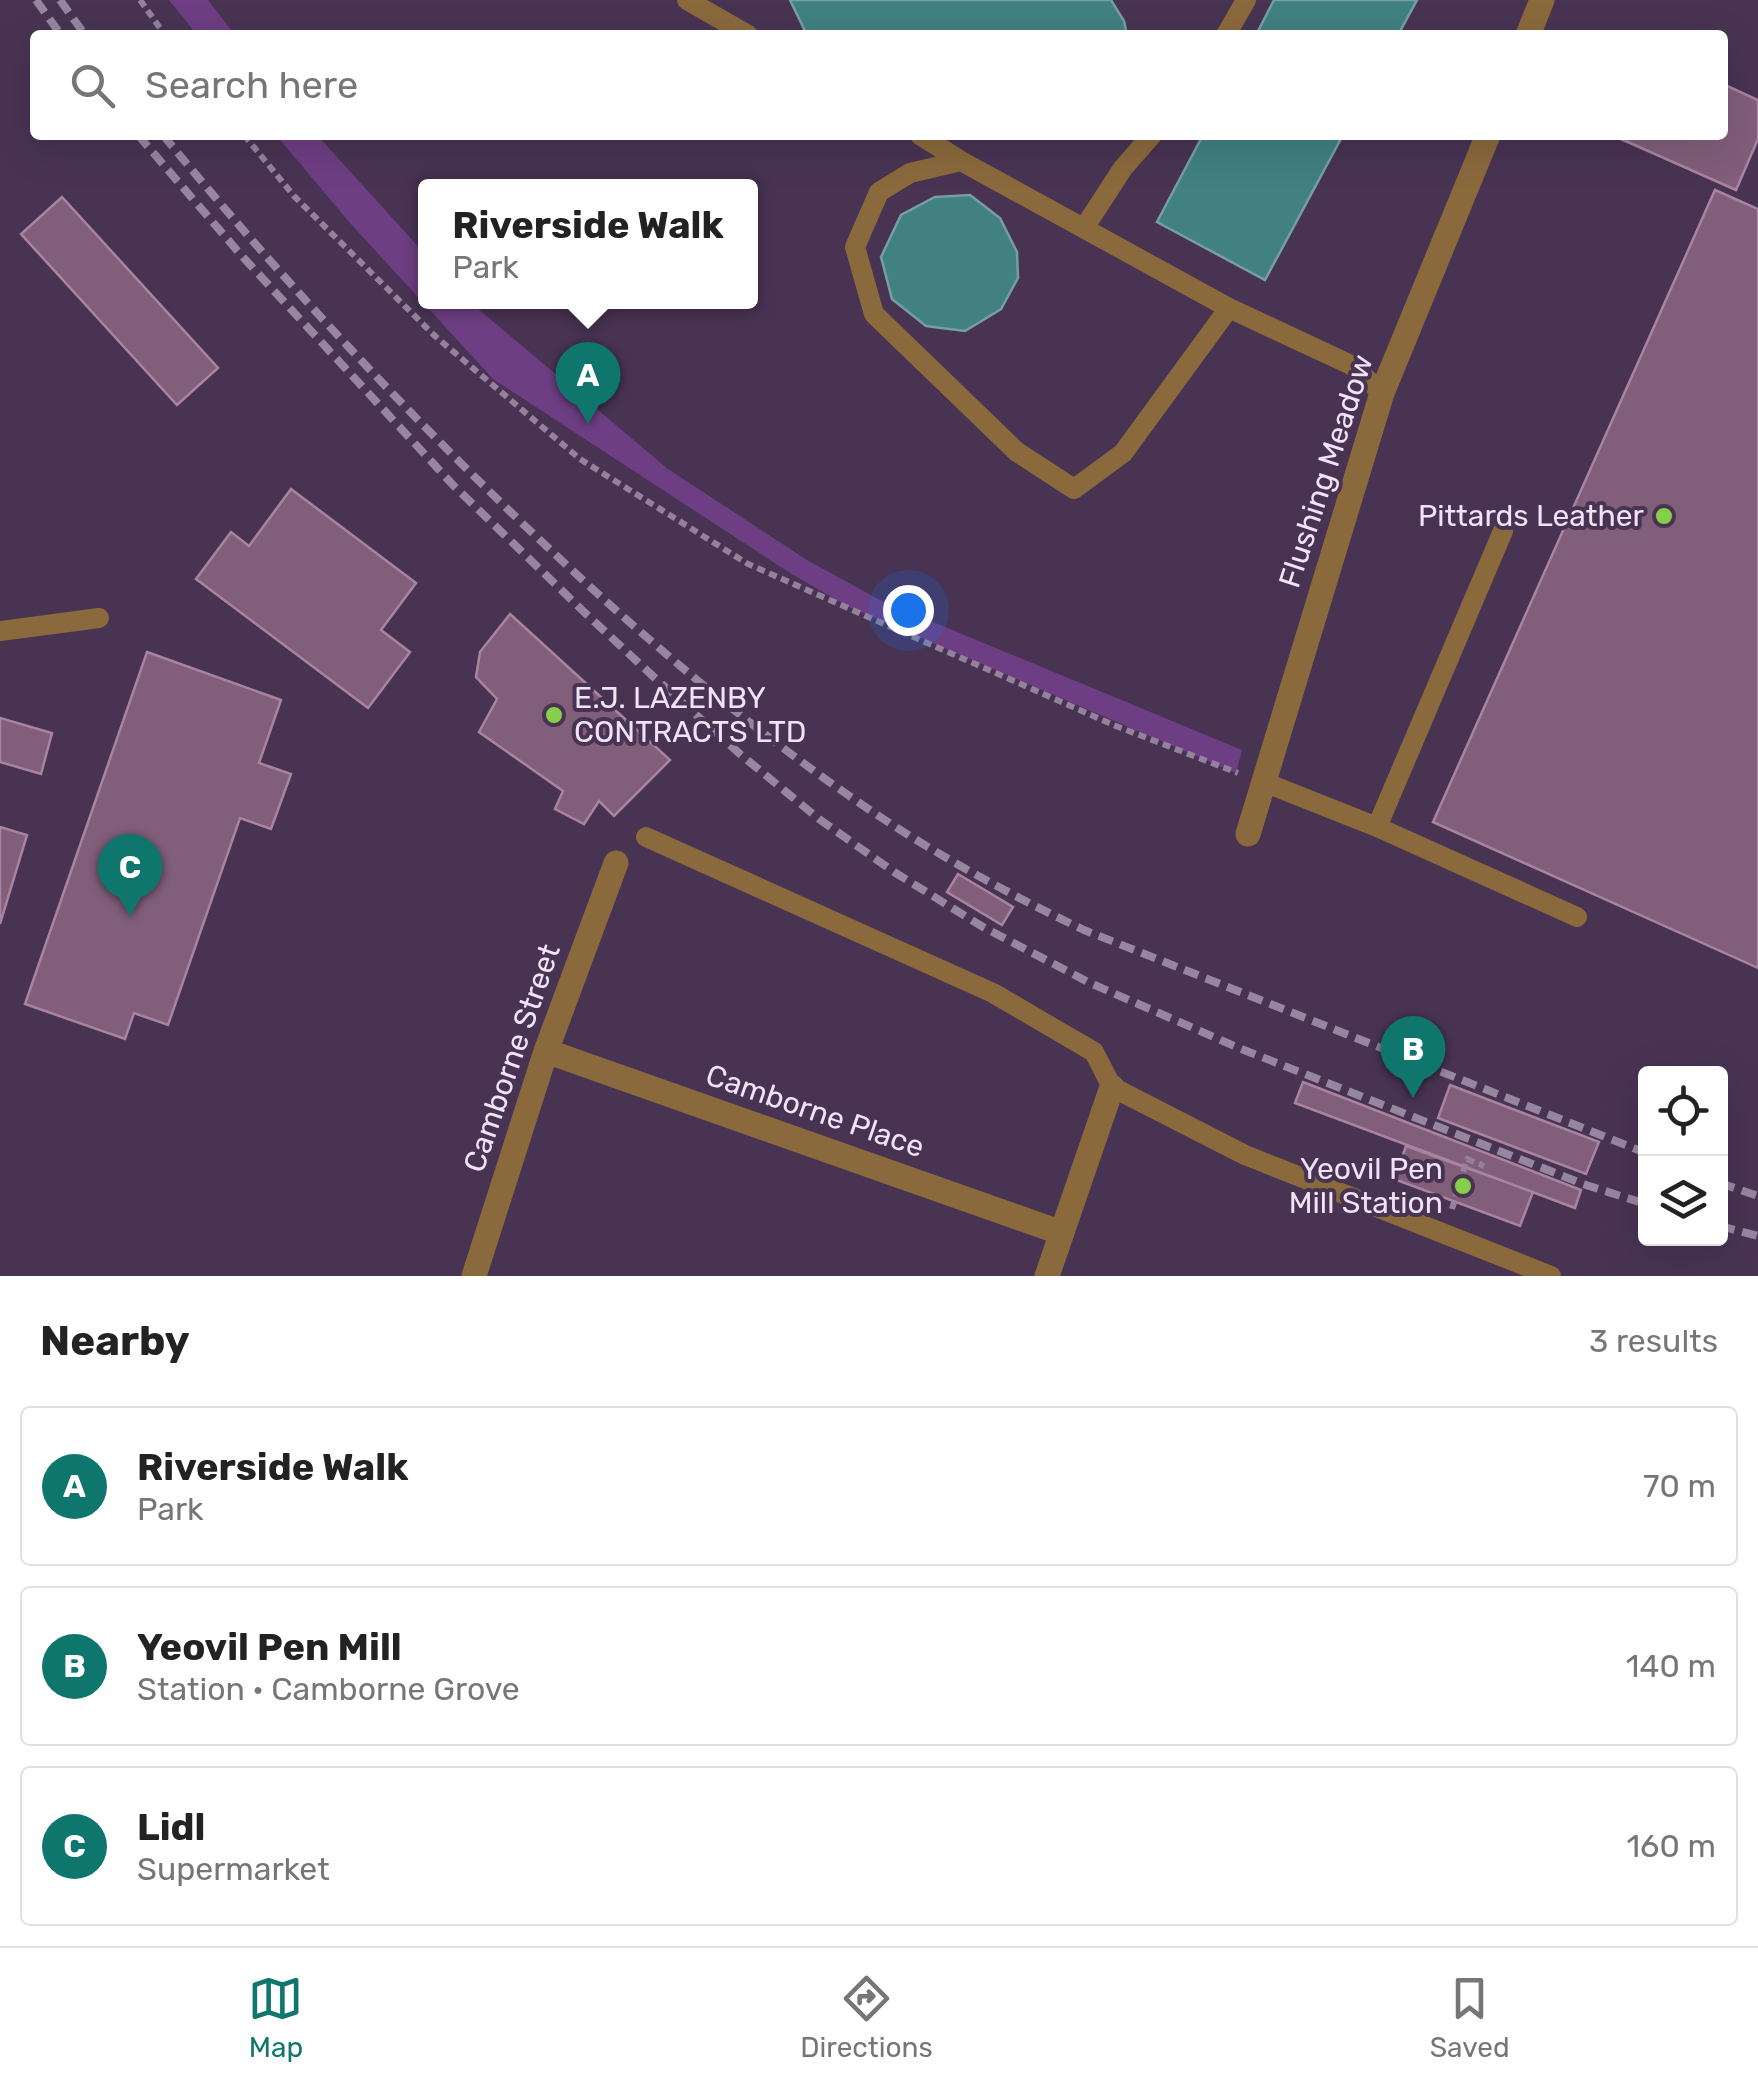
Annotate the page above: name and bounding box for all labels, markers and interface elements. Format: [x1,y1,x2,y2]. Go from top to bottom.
search box [30,30,1728,140]
icon: search [65,58,120,113]
text: Search here [145,62,358,108]
popup [418,179,758,309]
text: Riverside Walk [452,202,724,248]
text: Park [452,248,519,286]
pin: A [556,342,620,424]
street label: Flushing Meadow [1271,350,1381,592]
place label: Pittards Leather [1418,498,1645,534]
marker: Pittards Leather [1653,505,1675,527]
your location [883,585,934,636]
place label: E.J. LAZENBY CONTRACTS LTD [574,680,806,750]
marker: E.J. LAZENBY CONTRACTS LTD [543,704,565,726]
pin: C [98,834,162,916]
street label: Camborne Street [456,939,568,1177]
pin: B [1380,1016,1446,1098]
street label: Camborne Place [701,1057,929,1165]
map controls [1638,1066,1728,1246]
button: locate [1638,1066,1728,1156]
place label: Yeovil Pen Mill Station [1289,1151,1443,1221]
button: layers [1638,1156,1728,1246]
marker: Yeovil Pen Mill Station [1452,1175,1474,1197]
text: Nearby [40,1316,190,1366]
text: 3 results [1589,1322,1718,1360]
text: Riverside Walk [137,1444,408,1490]
text: A [63,1467,86,1505]
text: 70 m [1643,1467,1716,1505]
text: Park [137,1490,204,1528]
text: Yeovil Pen Mill [137,1624,402,1670]
text: B [63,1647,86,1685]
text: 140 m [1626,1647,1716,1685]
text: Station · Camborne Grove [137,1670,520,1708]
text: Lidl [137,1804,205,1850]
text: C [63,1827,86,1865]
text: 160 m [1626,1827,1716,1865]
text: Supermarket [137,1850,330,1888]
tab: Map [248,1971,303,2064]
tab: Directions [800,1971,933,2064]
tab: Saved [1430,1971,1510,2064]

